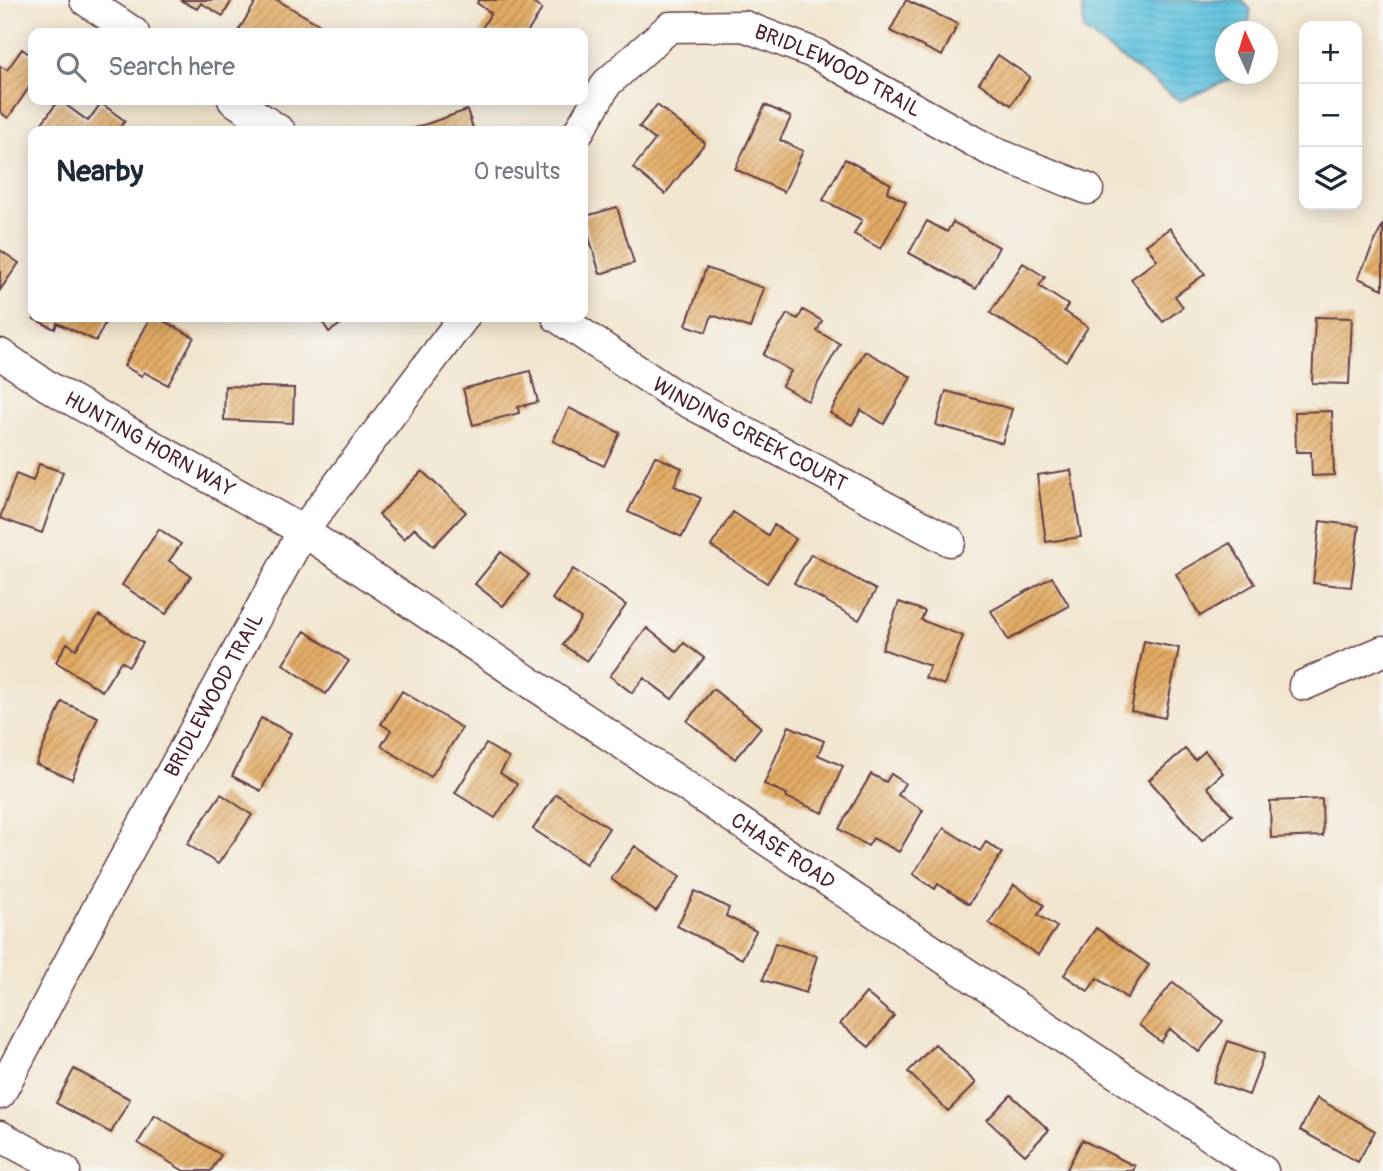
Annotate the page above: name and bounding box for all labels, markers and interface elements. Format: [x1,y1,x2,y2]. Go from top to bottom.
street label: BRIDLEWOOD TRAIL [751,18,926,123]
north arrow [1215,21,1278,84]
map controls [1299,21,1362,210]
button: + [1299,21,1362,84]
search box [28,28,588,105]
icon: search [52,48,90,86]
text: Search here [108,51,235,83]
button: − [1299,84,1362,147]
button: layers [1299,147,1362,210]
text: Nearby [56,153,143,190]
text: 0 results [474,157,560,186]
street label: WINDING CREEK COURT [647,371,852,498]
street label: HUNTING HORN WAY [60,385,240,503]
street label: BRIDLEWOOD TRAIL [158,608,270,782]
street label: CHASE ROAD [726,807,840,896]

